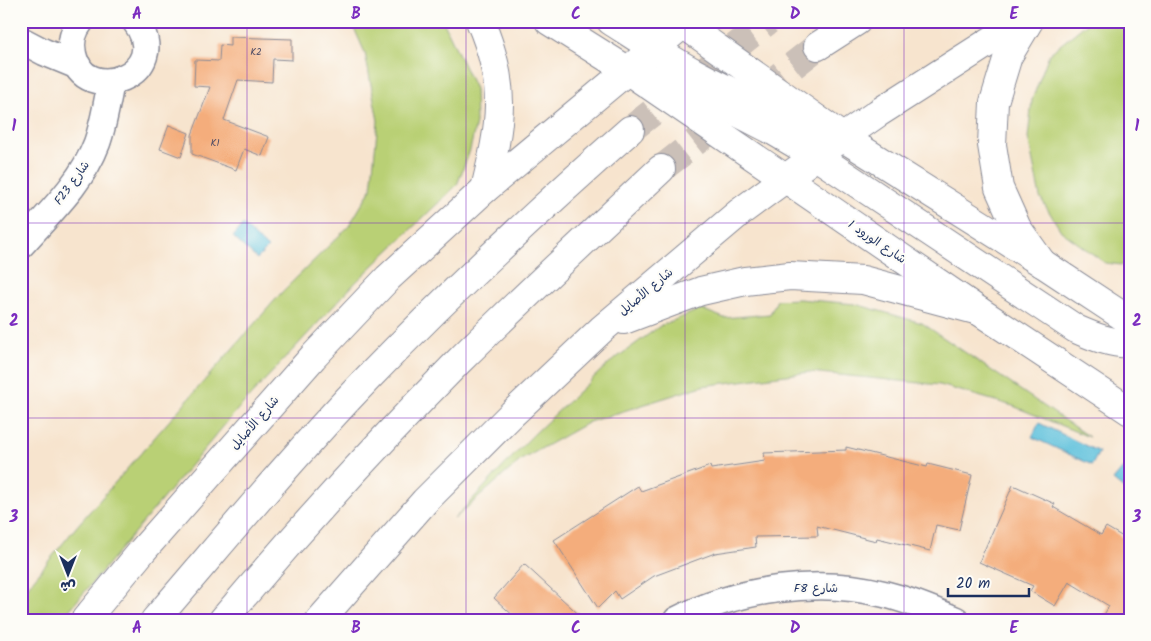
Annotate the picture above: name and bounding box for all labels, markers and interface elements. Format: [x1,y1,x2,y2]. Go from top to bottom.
text: A [132,2,142,27]
text: B [351,2,361,27]
text: C [571,2,581,27]
text: D [790,2,801,27]
text: E [1010,2,1020,27]
house number: K2 [250,44,262,60]
text: 1 [12,114,17,139]
text: 1 [1135,114,1140,139]
house number: K1 [210,135,220,151]
street label: F23 شارع [49,157,95,209]
street label: شارع الورود 1 [844,215,910,269]
street label: شارع الأصايل [614,263,678,321]
text: 2 [9,309,19,334]
text: 2 [1132,309,1142,334]
street label: شارع الأصايل [226,392,284,454]
text: 3 [9,505,19,530]
text: 3 [1132,505,1142,530]
north arrow [42,548,92,598]
scale bar [948,566,1030,598]
text: 20 m [956,572,990,596]
text: ش [60,575,76,597]
street label: F8 شارع [794,579,838,598]
text: A [132,616,142,641]
text: B [351,616,361,641]
text: C [571,616,581,641]
text: D [790,616,801,641]
text: E [1010,616,1020,641]

